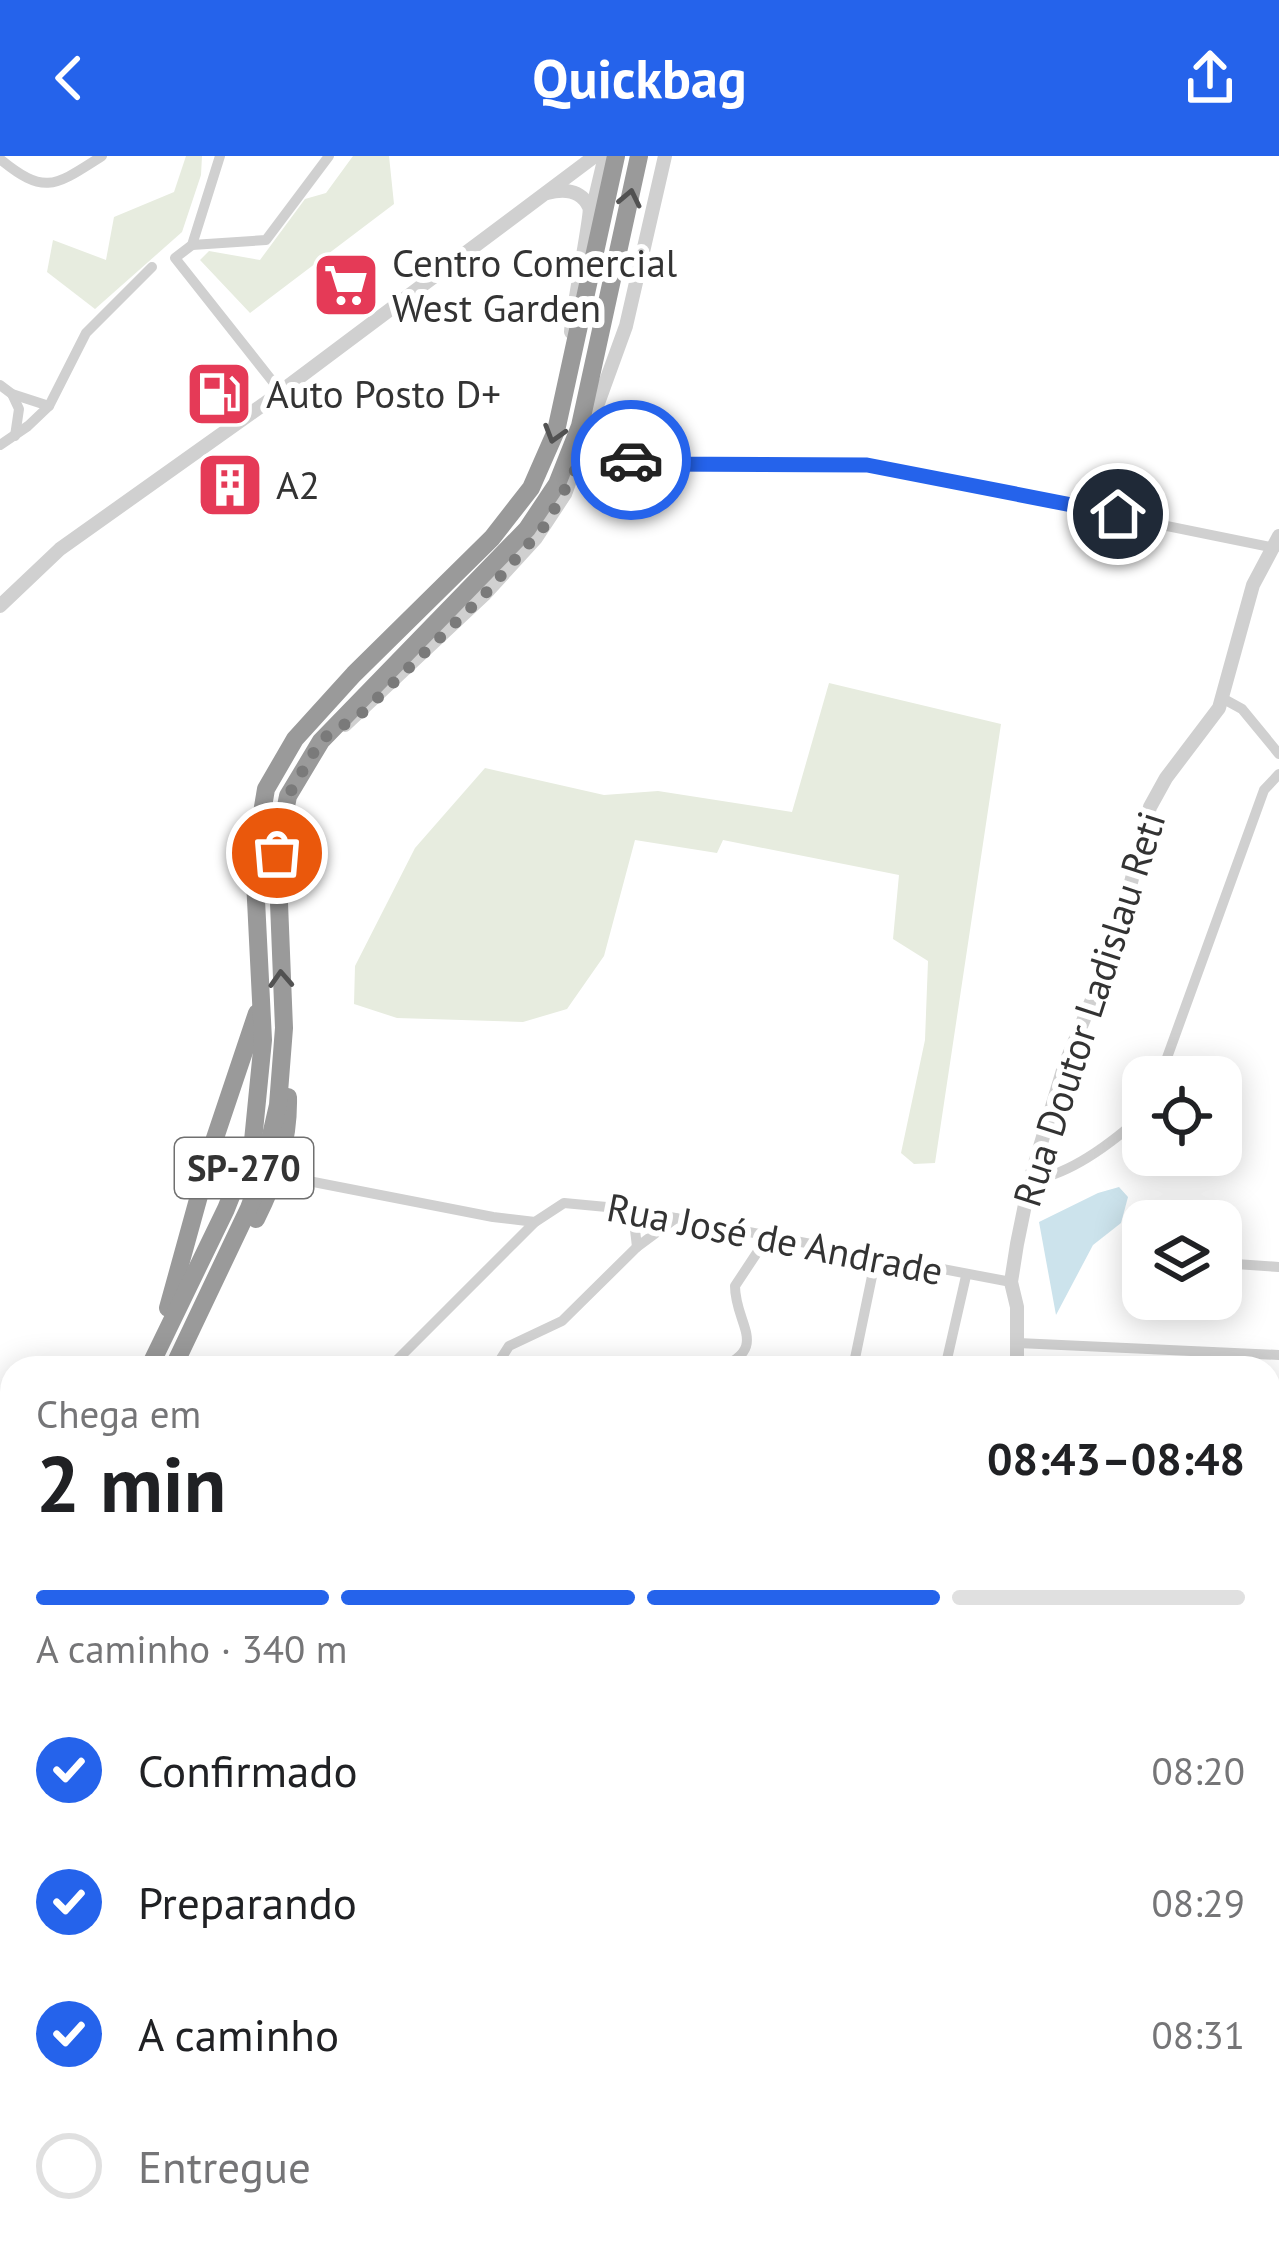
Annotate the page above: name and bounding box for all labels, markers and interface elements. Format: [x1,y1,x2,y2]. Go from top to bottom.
text: Quickbag [532,43,747,113]
icon: back [36,45,102,111]
icon: share [1177,45,1243,111]
one-way arrow [616,189,641,209]
place label: Centro Comercial West Garden [392,237,678,333]
supermarket icon: Centro Comercial West Garden [311,250,381,320]
fuel station icon: Auto Posto D+ [184,359,254,429]
place label: Auto Posto D+ [266,368,501,419]
courier [571,400,691,520]
one-way arrow [543,423,568,444]
icon: car [598,427,664,493]
building icon: A2 [195,450,265,520]
place label: A2 [276,459,320,510]
pin [1067,463,1169,565]
icon: home [1085,481,1151,547]
pin [226,802,328,904]
street label: Rua Doutor Ladislau Reti [1001,805,1176,1213]
icon: bag [244,820,310,886]
one-way arrow [268,969,294,988]
map controls [1122,1056,1242,1320]
button: locate [1122,1056,1242,1176]
road number: SP-270 [175,1138,313,1198]
street label: Rua José de Andrade [603,1181,947,1296]
button: layers [1122,1200,1242,1320]
text: Chega em [36,1388,201,1439]
text: 08:43–08:48 [987,1429,1245,1487]
text: 2 min [36,1433,226,1534]
text: A caminho · 340 m [36,1623,347,1674]
icon: check [36,1737,102,1803]
text: Confirmado [138,1741,358,1799]
text: 08:20 [1151,1745,1245,1796]
icon: check [36,1869,102,1935]
text: Preparando [138,1873,357,1931]
text: 08:29 [1151,1877,1245,1928]
icon: check [36,2001,102,2067]
text: A caminho [138,2005,339,2063]
text: 08:31 [1151,2009,1245,2060]
text: Entregue [138,2137,311,2195]

